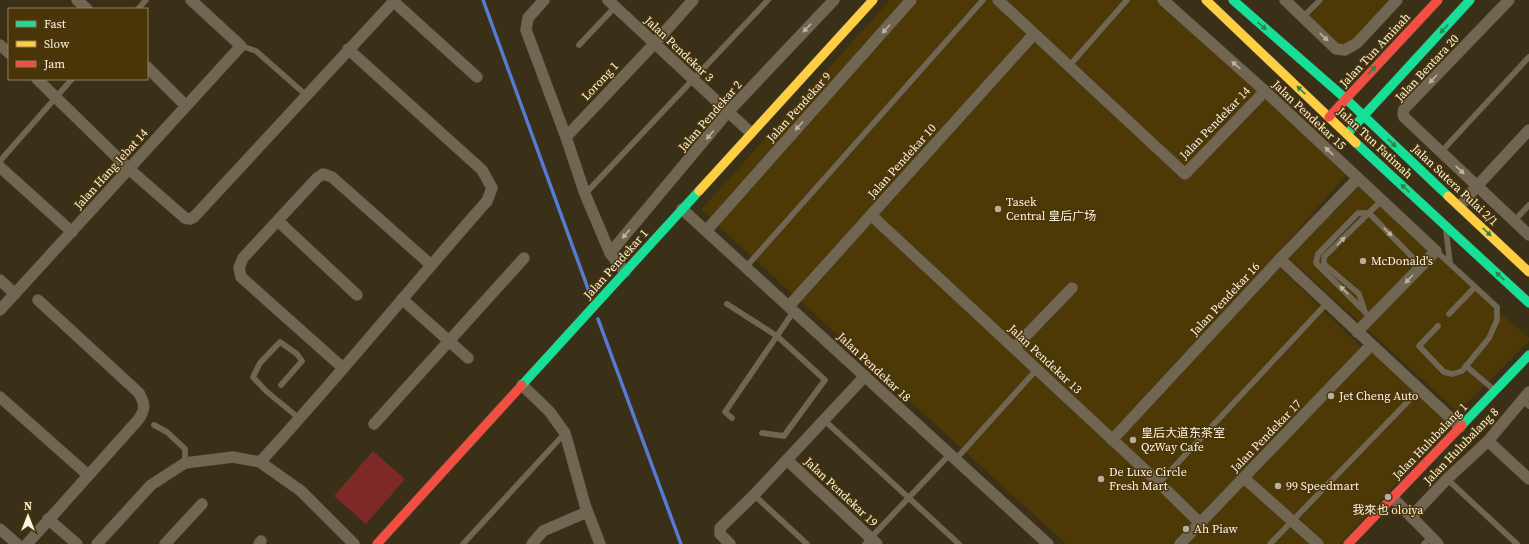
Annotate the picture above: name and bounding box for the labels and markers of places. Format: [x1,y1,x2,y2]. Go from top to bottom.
place label: Tasek Central 皇后广场 [1006,194,1096,224]
marker: Tasek Central 皇后广场 [993,204,1003,214]
place label: McDonald's [1371,253,1433,269]
marker: McDonald's [1358,256,1368,266]
place label: Jet Cheng Auto [1338,388,1419,404]
marker: Jet Cheng Auto [1326,391,1336,401]
place label: 皇后大道东茶室 QzWay Cafe [1141,425,1225,455]
marker: 皇后大道东茶室 QzWay Cafe [1128,435,1138,445]
place label: De Luxe Circle Fresh Mart [1109,464,1187,494]
marker: De Luxe Circle Fresh Mart [1096,474,1106,484]
place label: 99 Speedmart [1286,478,1359,494]
marker: 99 Speedmart [1273,481,1283,491]
marker: 我來也 oloiya [1383,492,1393,502]
place label: 我來也 oloiya [1353,502,1424,518]
place label: Ah Piaw [1194,521,1239,537]
marker: Ah Piaw [1181,524,1191,534]

